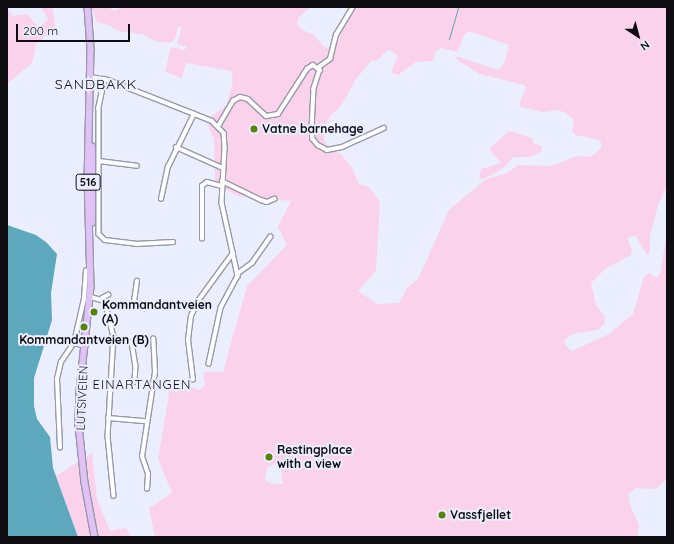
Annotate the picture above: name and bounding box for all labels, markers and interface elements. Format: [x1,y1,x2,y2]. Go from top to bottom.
scale bar [18,16,132,42]
north arrow [618,16,658,56]
text: 200 m [23,23,58,38]
text: N [638,38,652,54]
district label: SANDBAKK [55,76,137,92]
place label: Vatne barnehage [262,122,364,136]
marker: Vatne barnehage [249,124,259,134]
road number: 516 [75,173,101,191]
place label: Kommandantveien (A) [102,298,212,326]
marker: Kommandantveien (A) [89,307,99,317]
marker: Kommandantveien (B) [79,322,89,332]
place label: Kommandantveien (B) [19,333,149,347]
street label: LUTSIVEIEN [73,365,91,431]
district label: EINARTANGEN [93,376,191,392]
place label: Restingplace with a view [277,443,352,471]
marker: Restingplace with a view [264,452,274,462]
place label: Vassfjellet [450,508,511,522]
marker: Vassfjellet [437,510,447,520]

